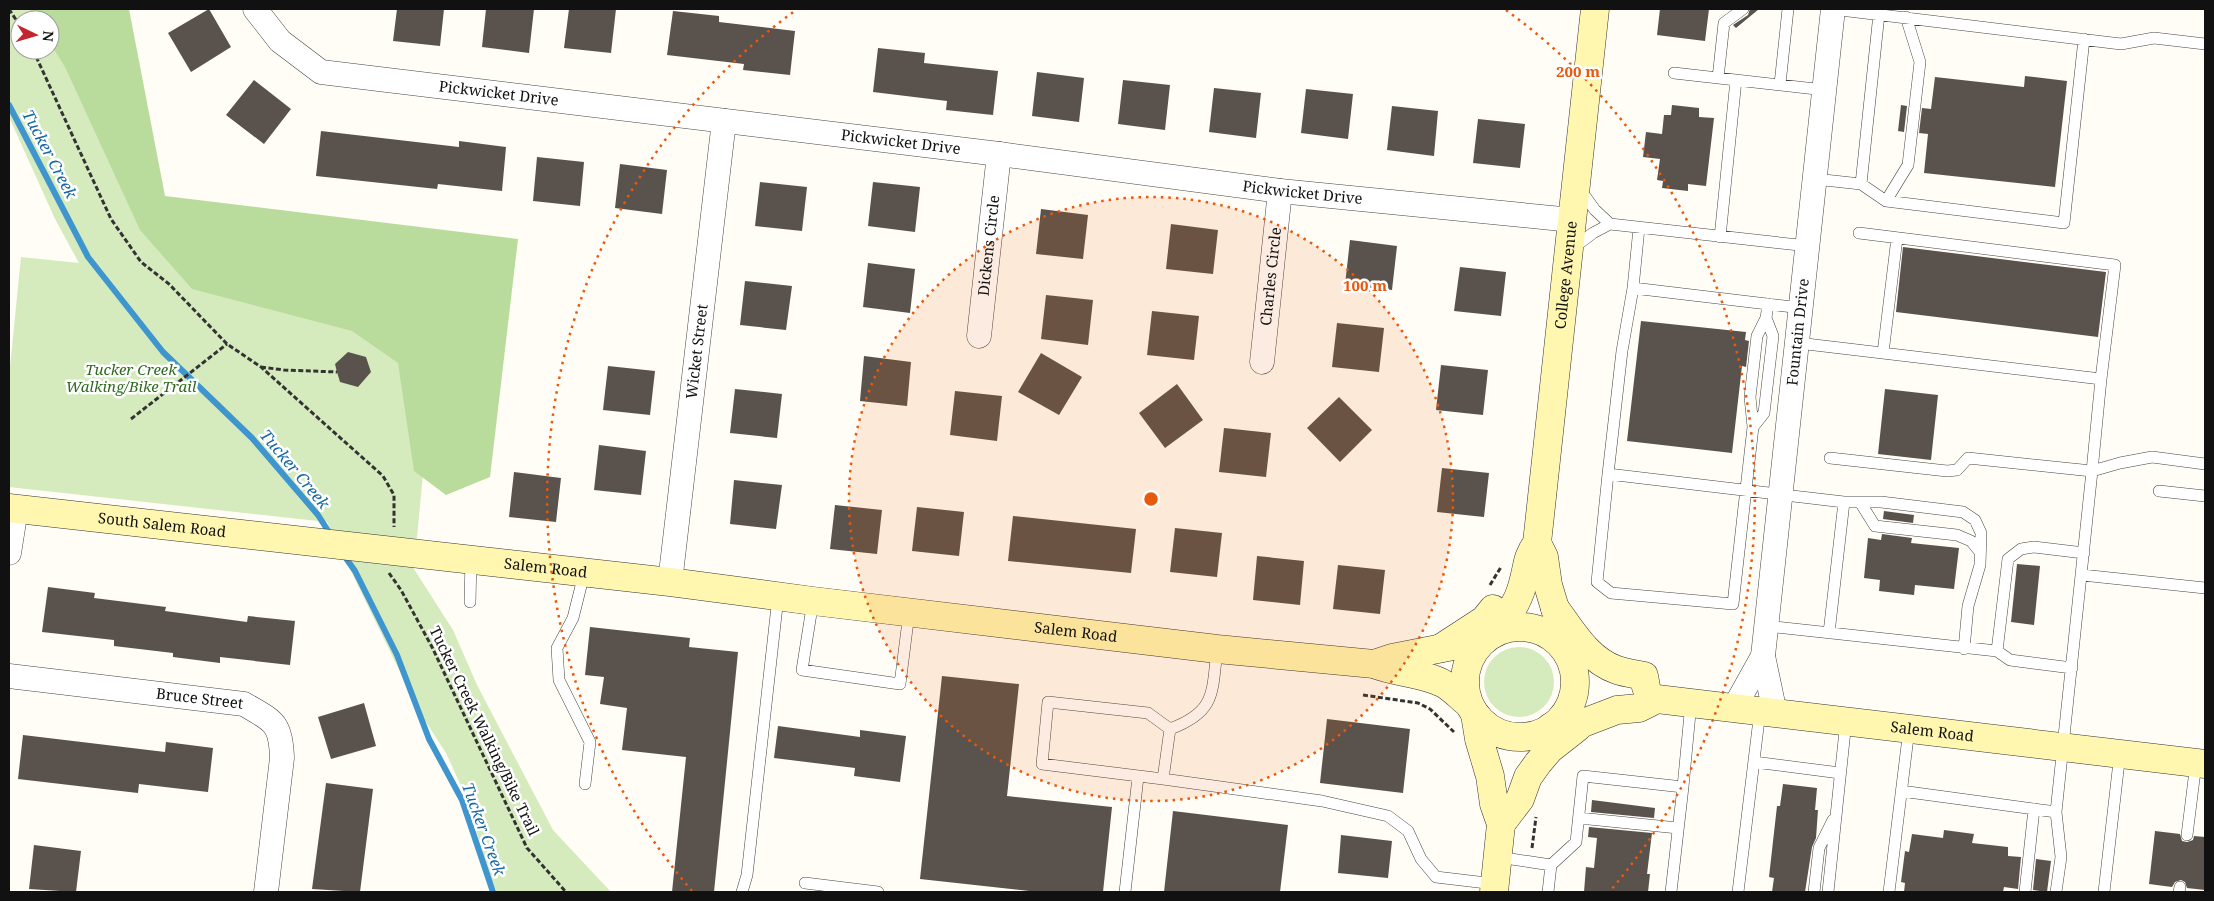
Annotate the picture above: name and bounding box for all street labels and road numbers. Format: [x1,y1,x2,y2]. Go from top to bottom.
street label: Pickwicket Drive [438,75,560,110]
street label: Pickwicket Drive [840,124,962,158]
street label: Pickwicket Drive [1242,175,1364,208]
street label: Dickens Circle [972,194,1003,297]
street label: College Avenue [1549,220,1581,330]
street label: Charles Circle [1255,226,1285,327]
street label: Fountain Drive [1781,277,1813,387]
street label: Wicket Street [681,303,711,400]
street label: South Salem Road [97,507,227,541]
street label: Salem Road [503,552,588,582]
street label: Salem Road [1033,616,1119,646]
street label: Tucker Creek Walking/Bike Trail [425,623,543,839]
street label: Bruce Street [155,683,244,713]
street label: Salem Road [1890,716,1975,746]

